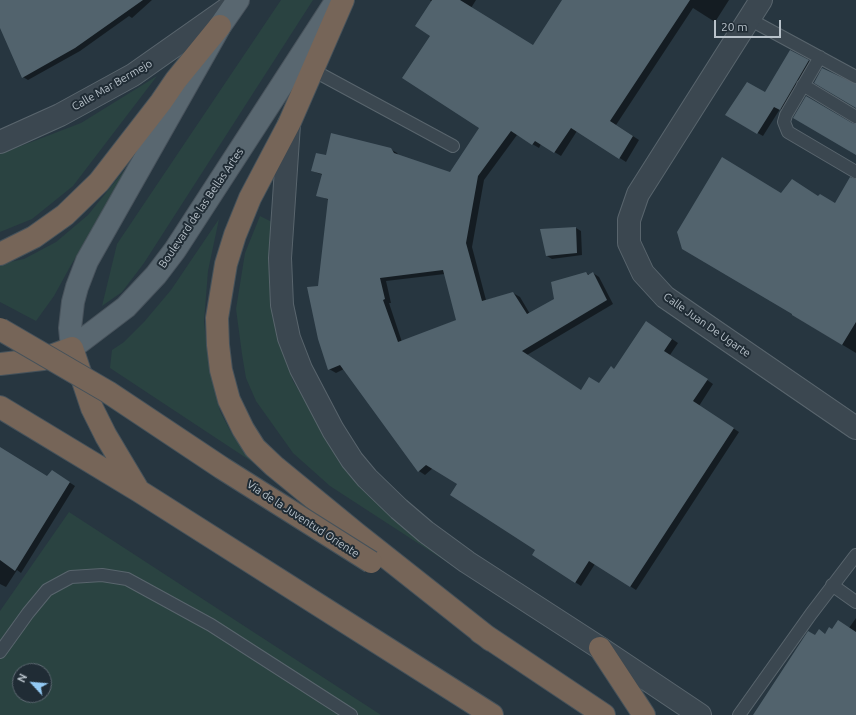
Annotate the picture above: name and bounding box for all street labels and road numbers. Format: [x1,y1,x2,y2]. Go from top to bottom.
street label: Calle Mar Bermejo [69,57,155,113]
street label: Boulevard de las Bellas Artes [156,145,246,271]
street label: Calle Juan De Ugarte [661,290,753,360]
street label: Via de la Juventud Oriente [244,478,362,560]

